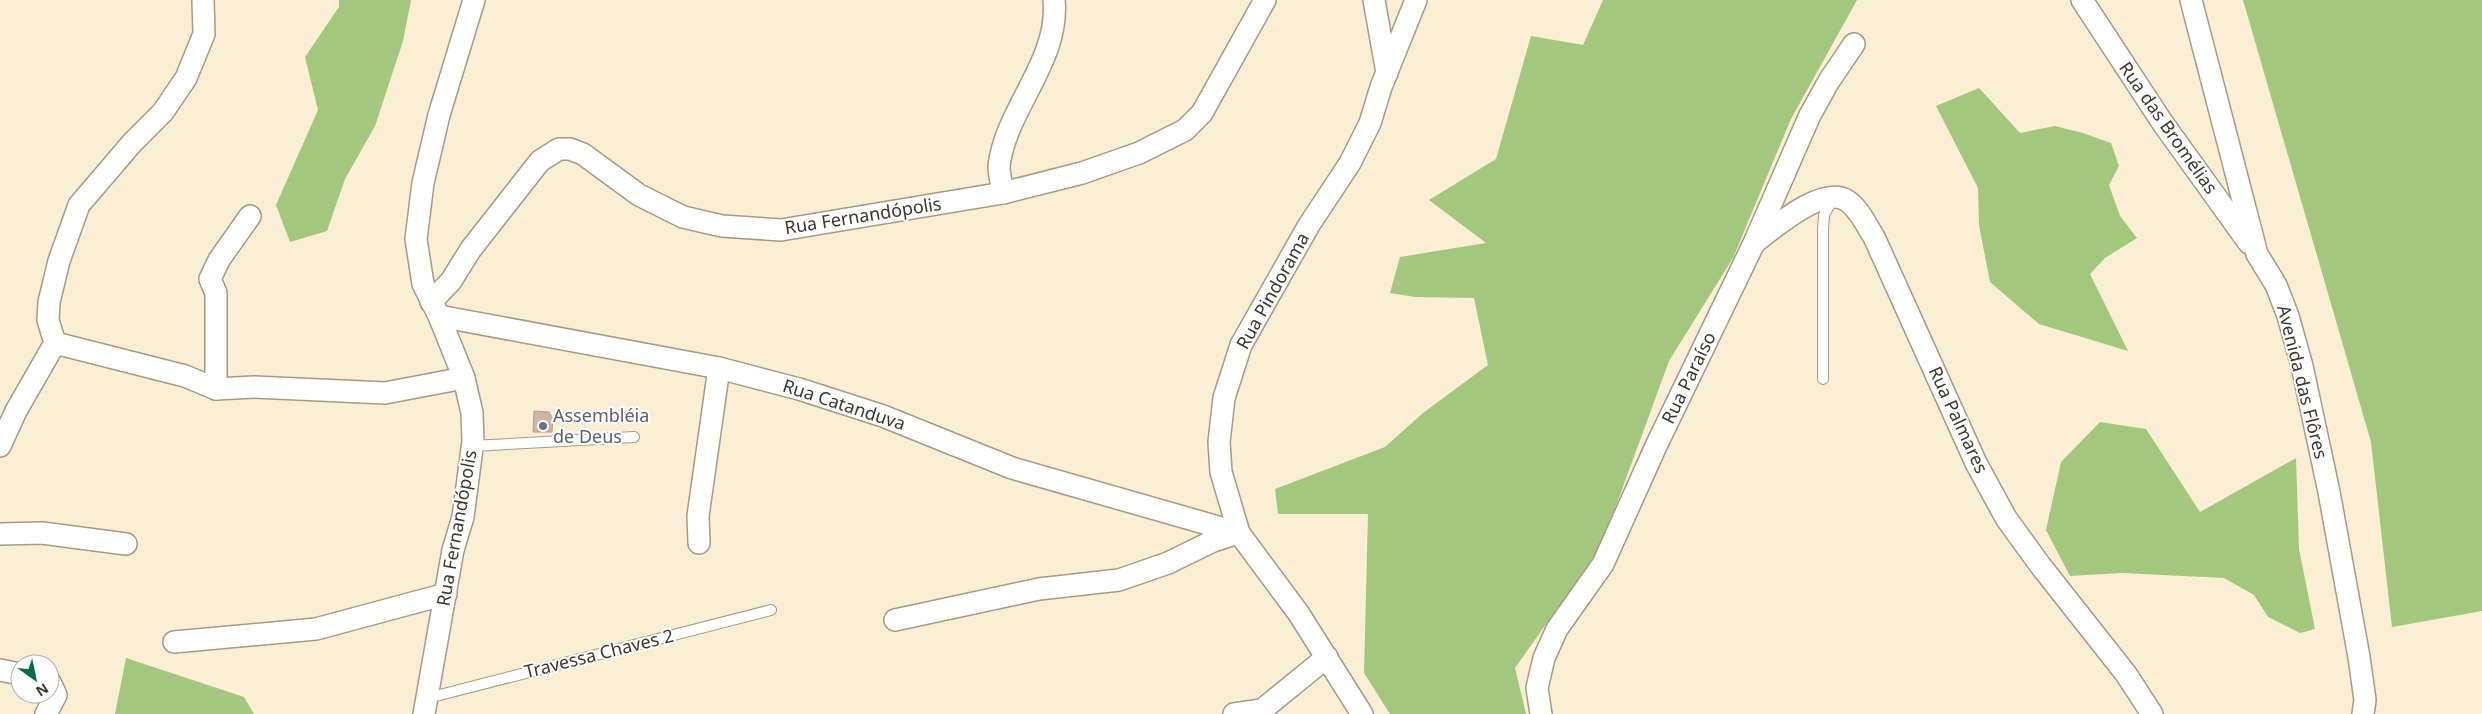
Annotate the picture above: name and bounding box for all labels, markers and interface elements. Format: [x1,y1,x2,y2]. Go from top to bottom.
street label: Rua das Bromélias [2114,57,2223,198]
street label: Rua Fernandópolis [783,191,943,239]
street label: Rua Pindorama [1230,228,1314,353]
street label: Avenida das Flôres [2272,302,2334,461]
street label: Rua Paraíso [1656,328,1721,428]
street label: Rua Palmares [1924,362,1994,477]
street label: Rua Catanduva [780,373,909,435]
place label: Assembléia de Deus [553,403,649,448]
marker: Assembléia de Deus [537,420,549,432]
street label: Rua Fernandópolis [430,448,482,608]
street label: Travessa Chaves 2 [522,623,676,683]
north arrow [10,654,60,704]
text: N [32,679,52,701]

